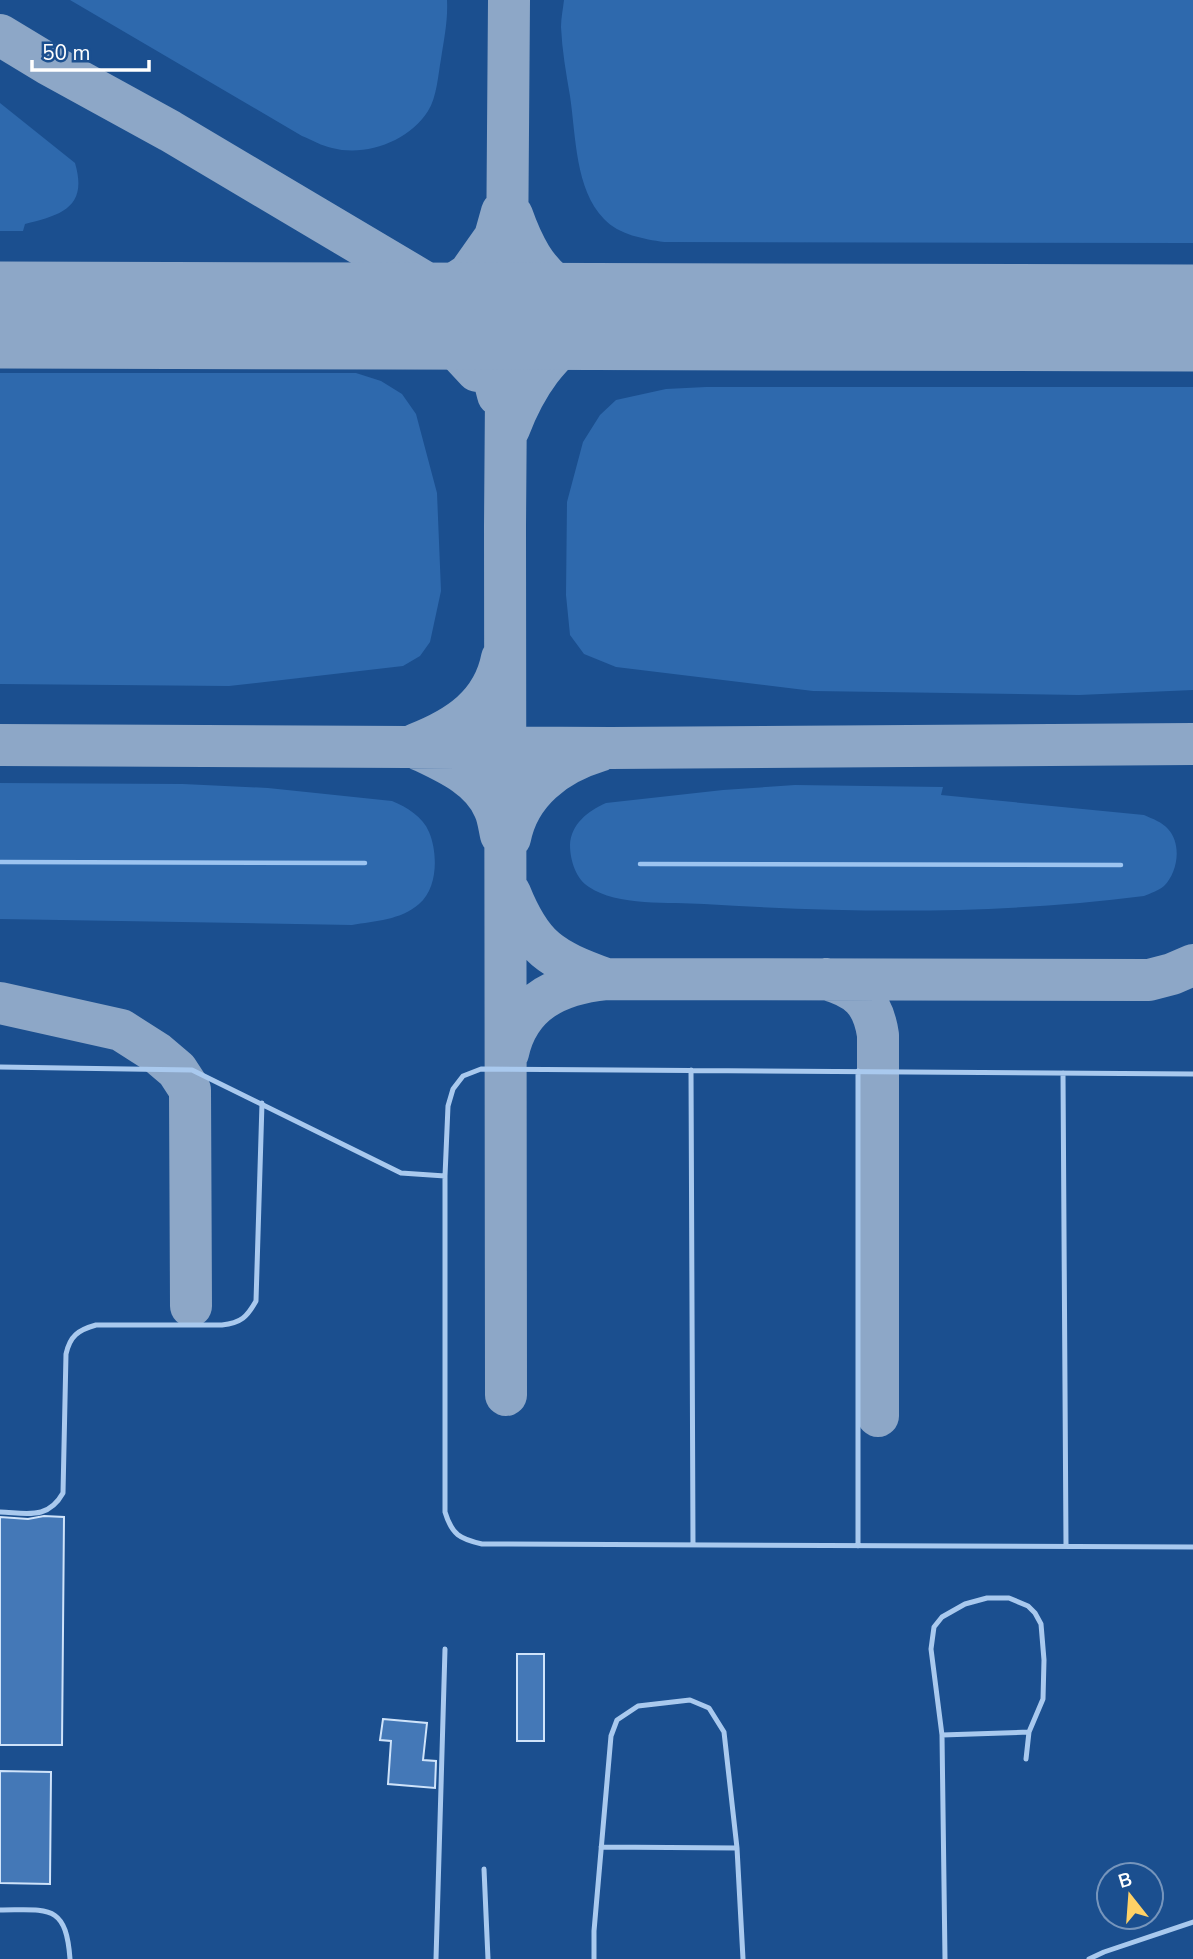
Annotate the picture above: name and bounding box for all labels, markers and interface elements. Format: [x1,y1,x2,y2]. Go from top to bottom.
scale bar [32,28,149,72]
text: 50 m [42,39,91,67]
north arrow [1095,1861,1165,1931]
text: B [1115,1866,1135,1895]

